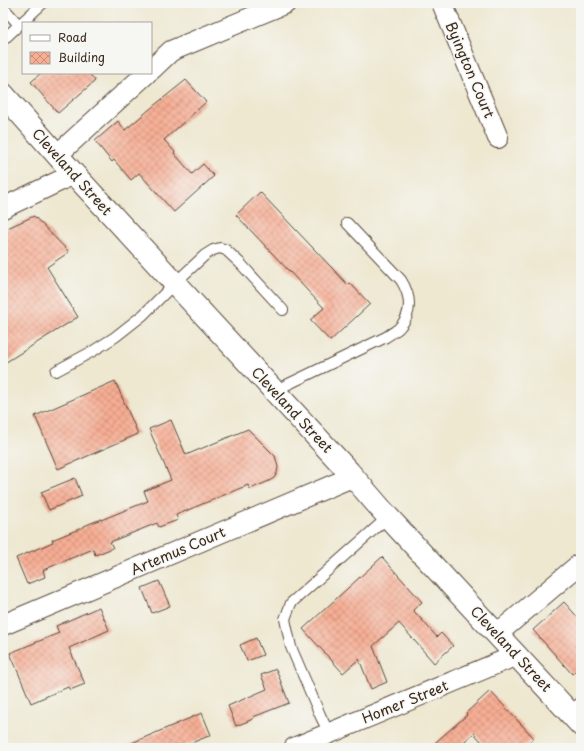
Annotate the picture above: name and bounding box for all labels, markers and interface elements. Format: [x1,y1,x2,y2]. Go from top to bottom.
street label: Byington Court [441,18,500,122]
legend [22,22,152,74]
text: Road [58,28,87,46]
text: Building [58,48,105,66]
street label: Cleveland Street [27,123,118,220]
street label: Cleveland Street [247,362,338,458]
street label: Artemus Court [127,521,229,580]
street label: Cleveland Street [466,601,557,697]
street label: Homer Street [358,675,451,728]

